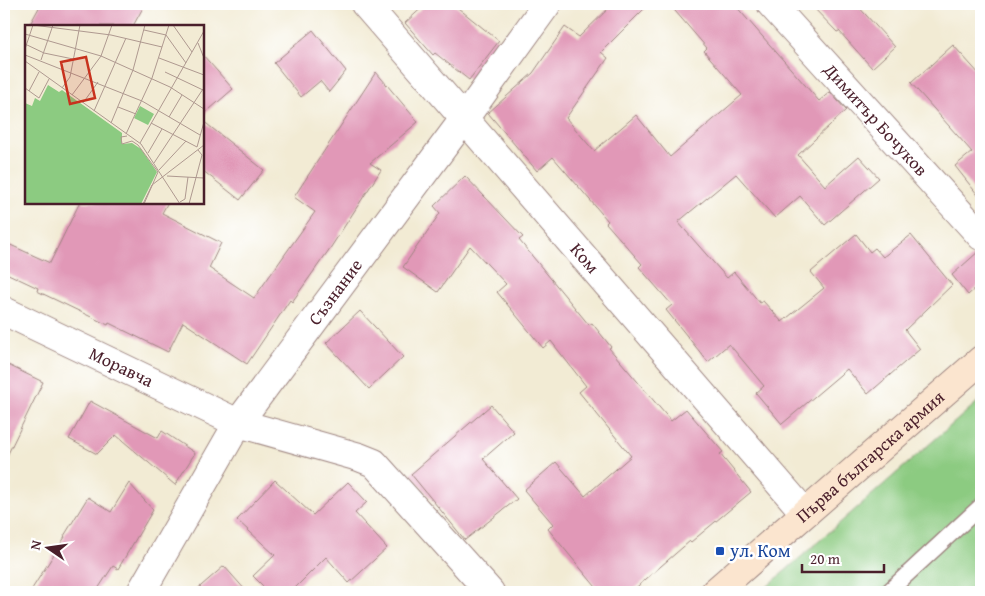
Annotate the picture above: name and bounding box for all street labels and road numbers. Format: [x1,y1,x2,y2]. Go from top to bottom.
street label: Димитър Бочуков [817,56,935,182]
street label: Ком [564,237,606,279]
street label: Съзнание [301,253,369,331]
street label: Моравча [85,340,159,394]
street label: Първа българска армия [790,384,950,529]

